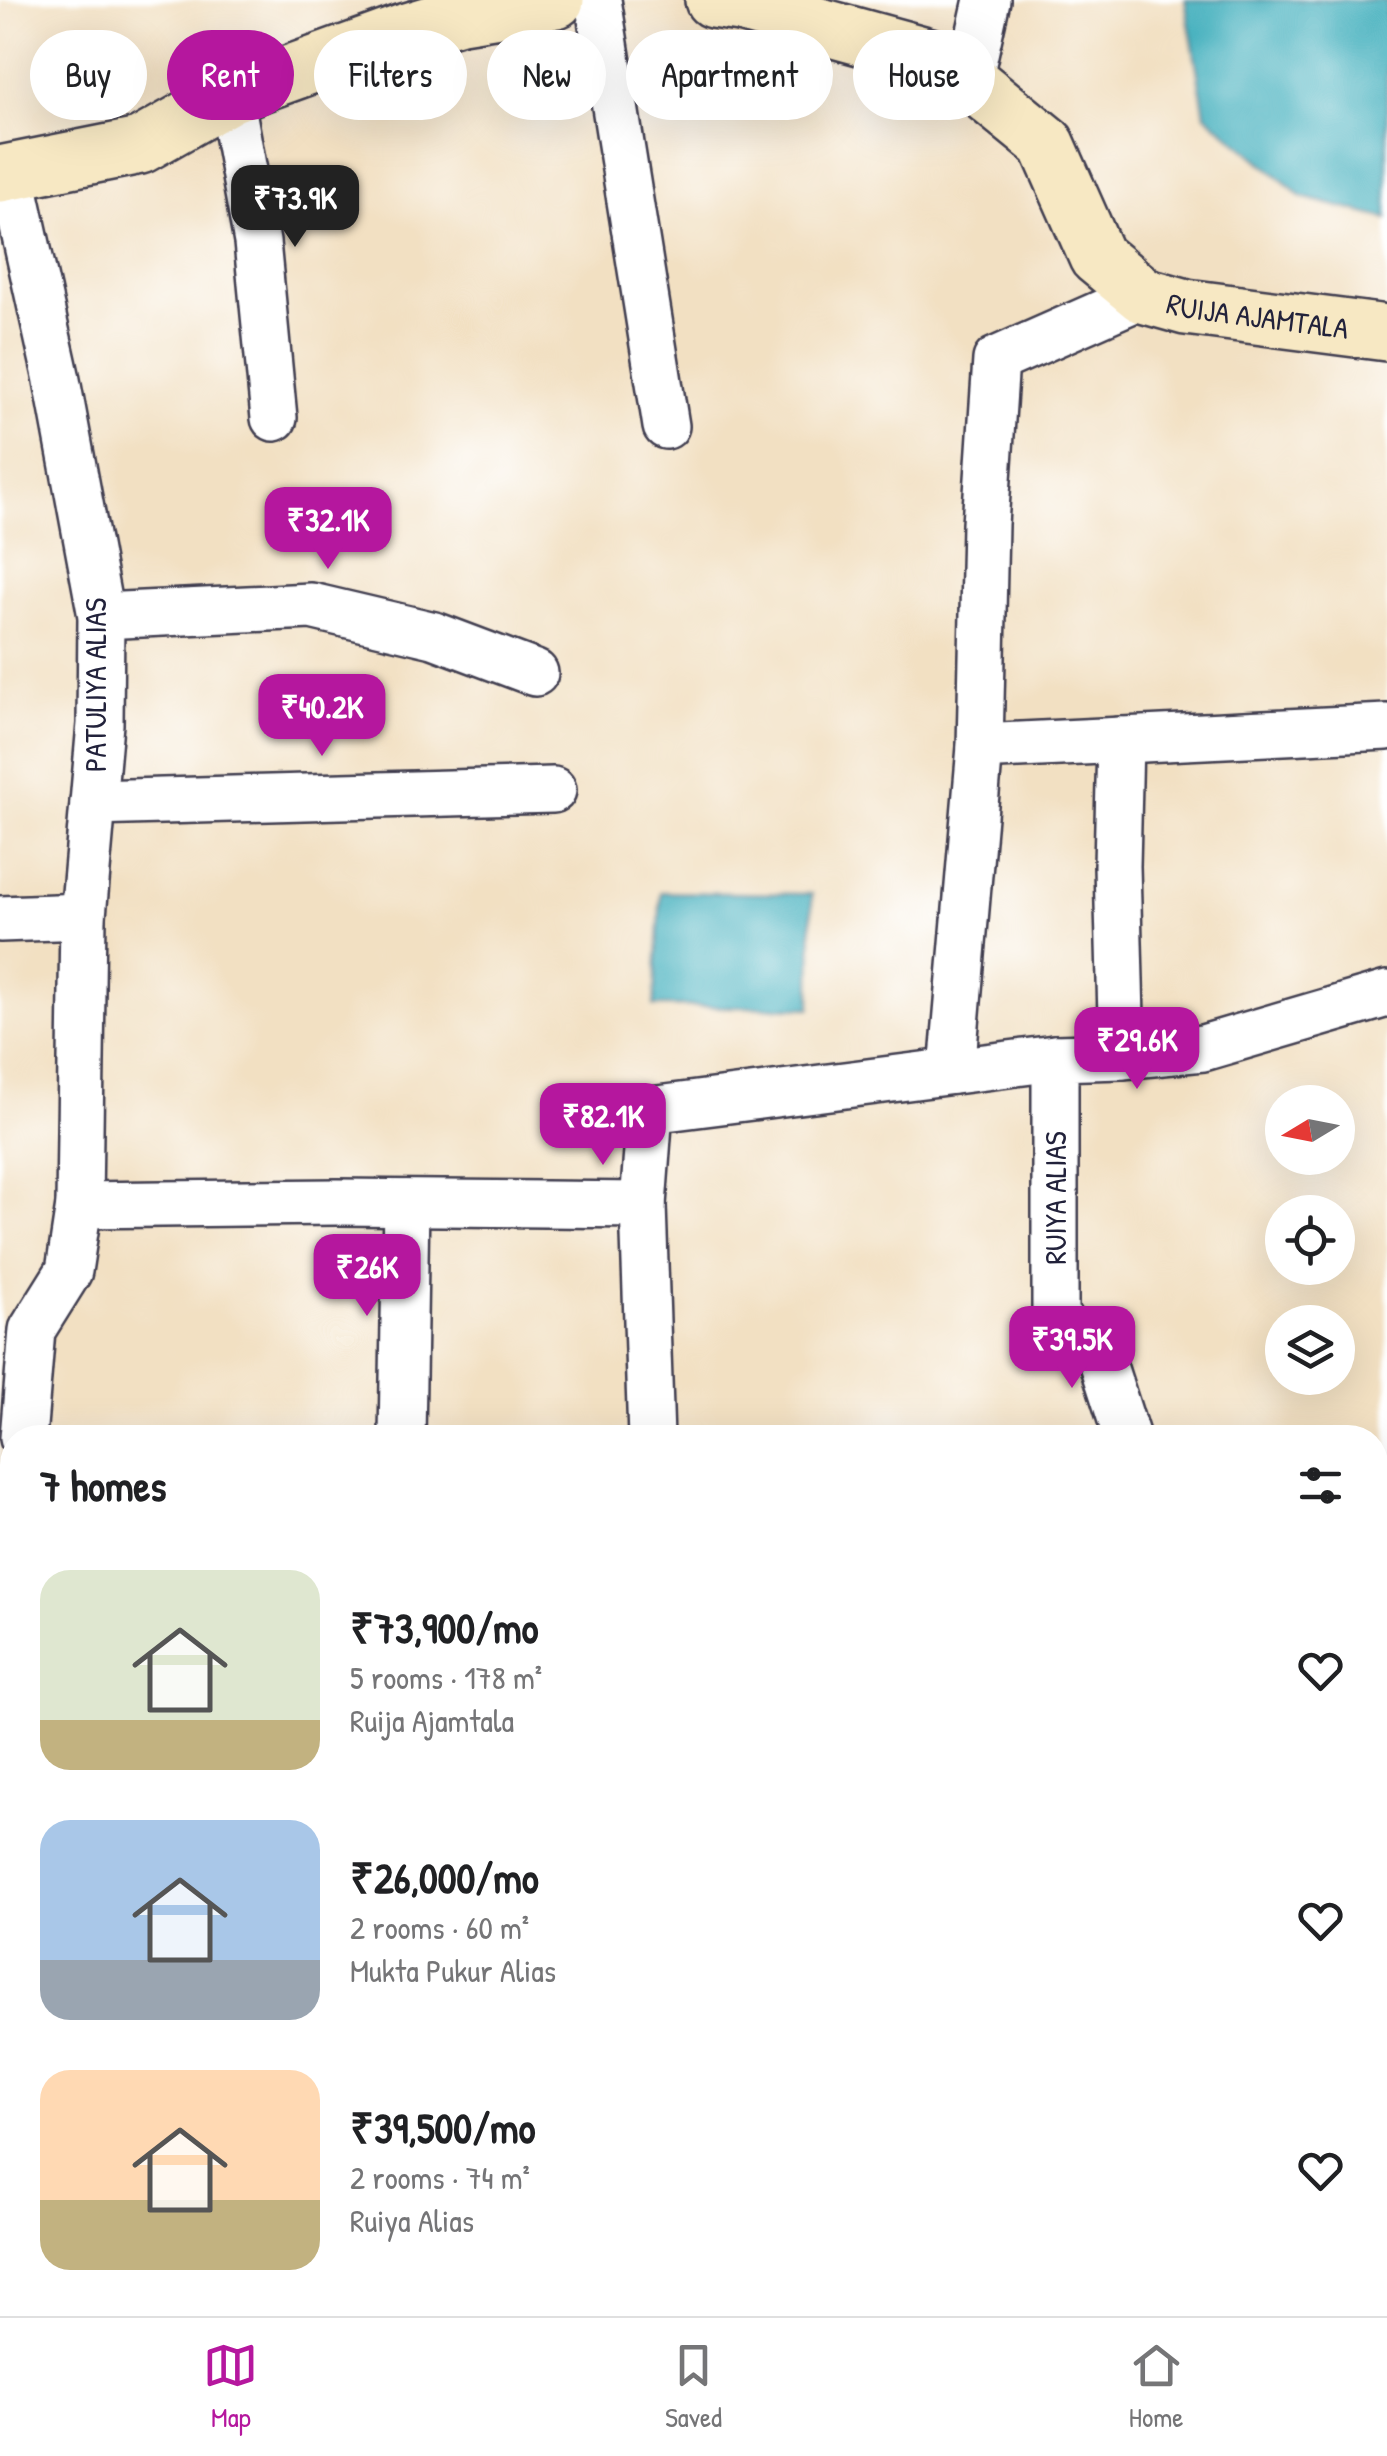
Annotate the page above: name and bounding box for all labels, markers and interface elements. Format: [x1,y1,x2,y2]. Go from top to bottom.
chip: Buy [30,30,147,120]
chip: Rent [167,30,294,120]
chip: Filters [314,30,467,120]
chip: New [487,30,606,120]
chip: Apartment [626,30,833,120]
chip: House [853,30,995,120]
pin: ₹73.9K [214,165,376,250]
text: ₹73.9K [253,176,337,219]
street label: RUIJA AJAMTALA [1162,283,1351,348]
pin: ₹32.1K [247,487,409,572]
text: ₹32.1K [287,498,369,541]
street label: PATULIYA ALIAS [75,598,115,772]
pin: ₹40.2K [241,674,403,759]
text: ₹40.2K [280,685,364,728]
pin: ₹29.6K [1056,1007,1218,1092]
text: ₹29.6K [1096,1018,1178,1061]
pin: ₹82.1K [522,1083,684,1168]
north arrow [1265,1085,1355,1175]
map controls [1265,1085,1355,1395]
text: ₹82.1K [562,1094,644,1137]
street label: RUIYA ALIAS [1035,1131,1075,1265]
button: locate [1265,1195,1355,1285]
pin: ₹26K [308,1234,426,1319]
text: ₹26K [336,1245,398,1288]
button: layers [1265,1305,1355,1395]
pin: ₹39.5K [991,1306,1153,1391]
text: ₹39.5K [1031,1317,1113,1360]
text: 7 homes [40,1457,166,1514]
icon: filters [1293,1458,1348,1513]
text: ₹73,900/mo [350,1599,538,1656]
icon: home [120,1610,240,1730]
icon: heart [1293,1643,1348,1698]
text: 5 rooms · 178 m² [350,1656,542,1699]
text: Ruija Ajamtala [350,1699,514,1742]
text: ₹26,000/mo [350,1849,539,1906]
icon: home [120,1860,240,1980]
icon: heart [1293,1893,1348,1948]
text: 2 rooms · 60 m² [350,1906,529,1949]
text: Mukta Pukur Alias [350,1949,556,1992]
text: ₹39,500/mo [350,2099,535,2156]
icon: home [120,2110,240,2230]
icon: heart [1293,2143,1348,2198]
text: 2 rooms · 74 m² [350,2156,530,2199]
text: Ruiya Alias [350,2199,474,2242]
tab: Map [203,2338,258,2436]
tab: Saved [665,2338,722,2436]
tab: Home [1129,2338,1184,2436]

